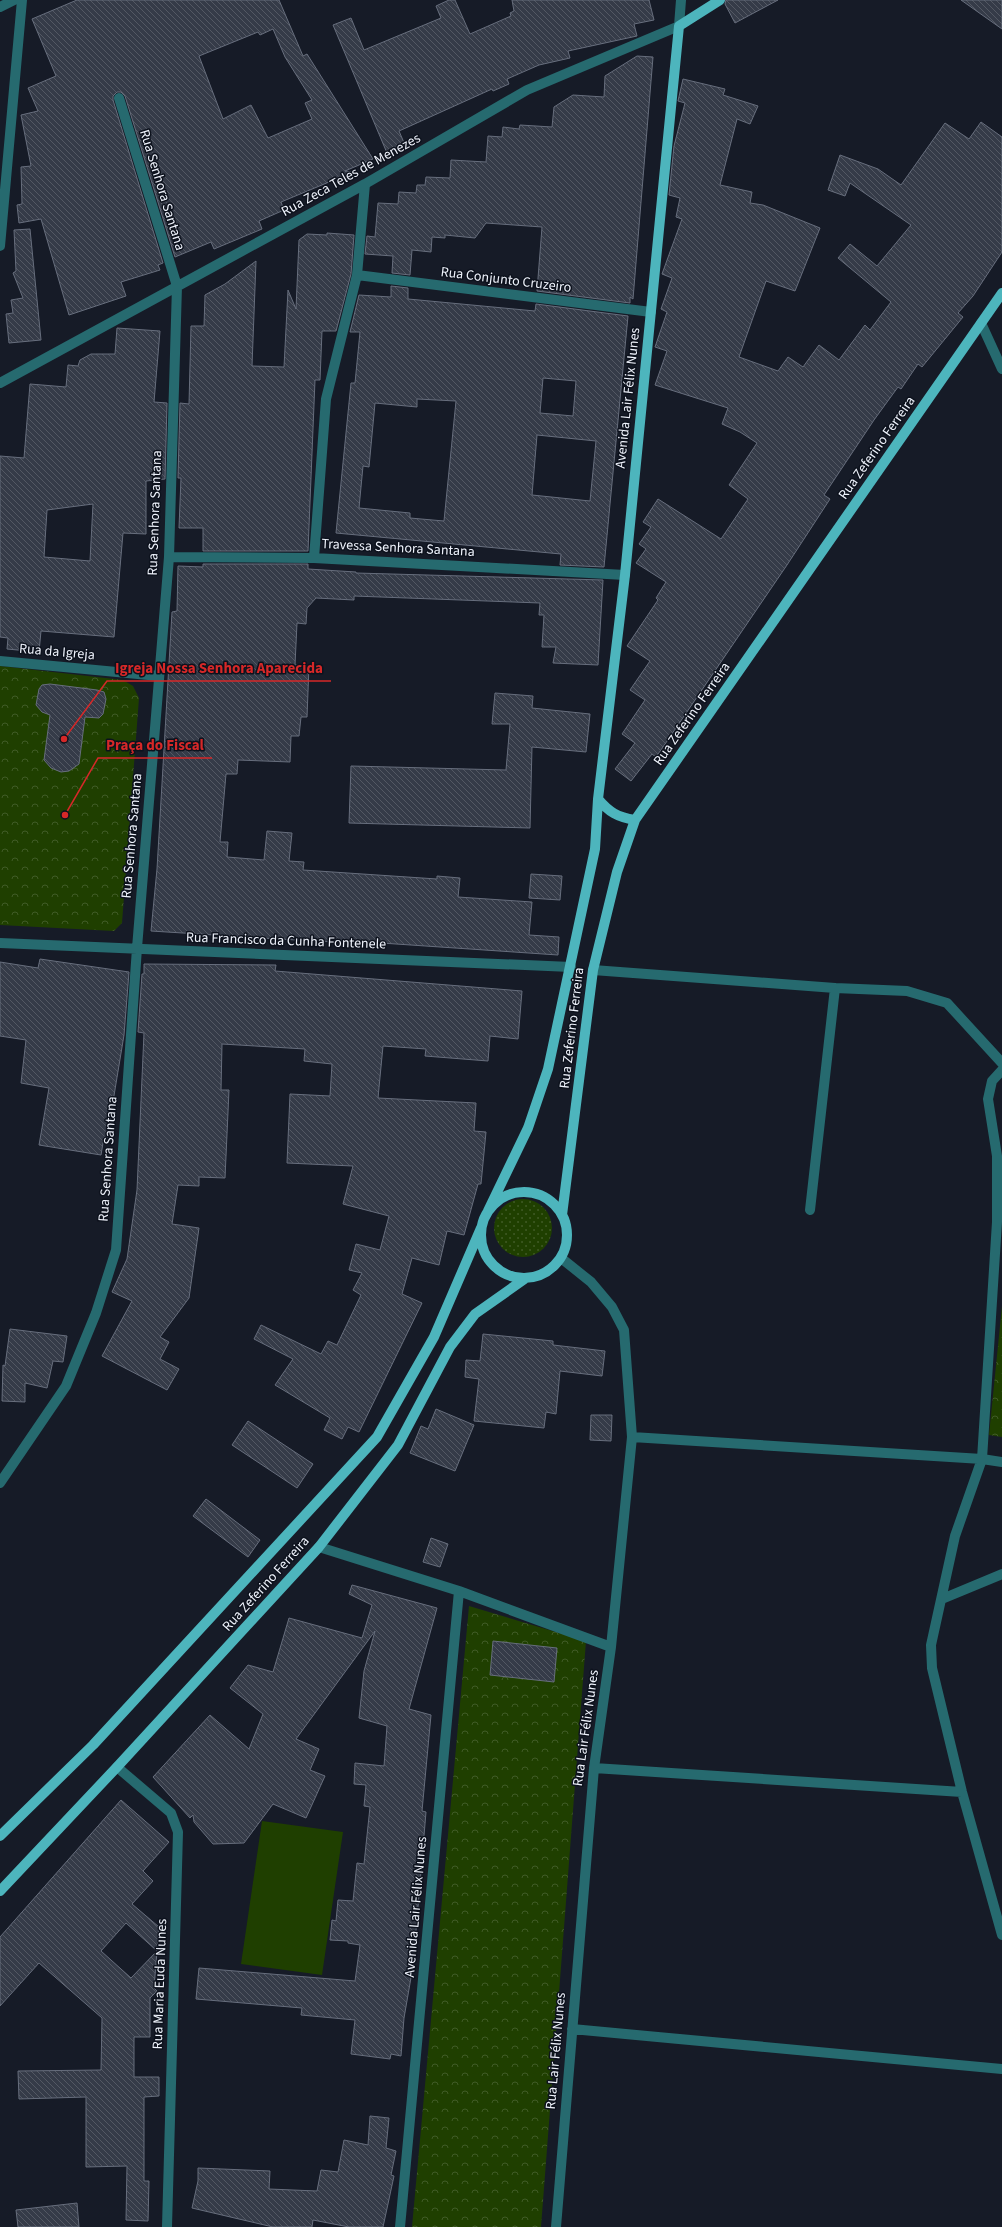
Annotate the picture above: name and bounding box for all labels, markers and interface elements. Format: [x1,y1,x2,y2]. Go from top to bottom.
street label: Rua Senhora Santana [134,127,190,253]
street label: Rua Zeca Teles de Menezes [278,128,424,222]
street label: Rua Conjunto Cruzeiro [440,262,572,298]
street label: Avenida Lair Félix Nunes [611,326,645,469]
street label: Rua Zeferino Ferreira [834,392,920,504]
street label: Rua Senhora Santana [143,450,167,576]
street label: Travessa Senhora Santana [321,534,475,562]
street label: Rua da Igreja [18,639,96,665]
callout: Igreja Nossa Senhora Aparecida [107,654,331,681]
text: Igreja Nossa Senhora Aparecida [115,658,323,679]
street label: Rua Zeferino Ferreira [649,658,735,770]
callout: Praça do Fiscal [98,731,212,758]
text: Praça do Fiscal [106,735,205,756]
street label: Rua Senhora Santana [117,773,147,899]
street label: Rua Francisco da Cunha Fontenele [186,928,386,954]
street label: Rua Zeferino Ferreira [555,966,589,1090]
street label: Rua Senhora Santana [94,1096,122,1222]
street label: Rua Zeferino Ferreira [218,1532,314,1636]
street label: Rua Lair Félix Nunes [568,1668,604,1787]
street label: Avenida Lair Félix Nunes [400,1836,432,1978]
street label: Rua Maria Euda Nunes [148,1918,172,2050]
street label: Rua Lair Félix Nunes [541,1992,571,2110]

